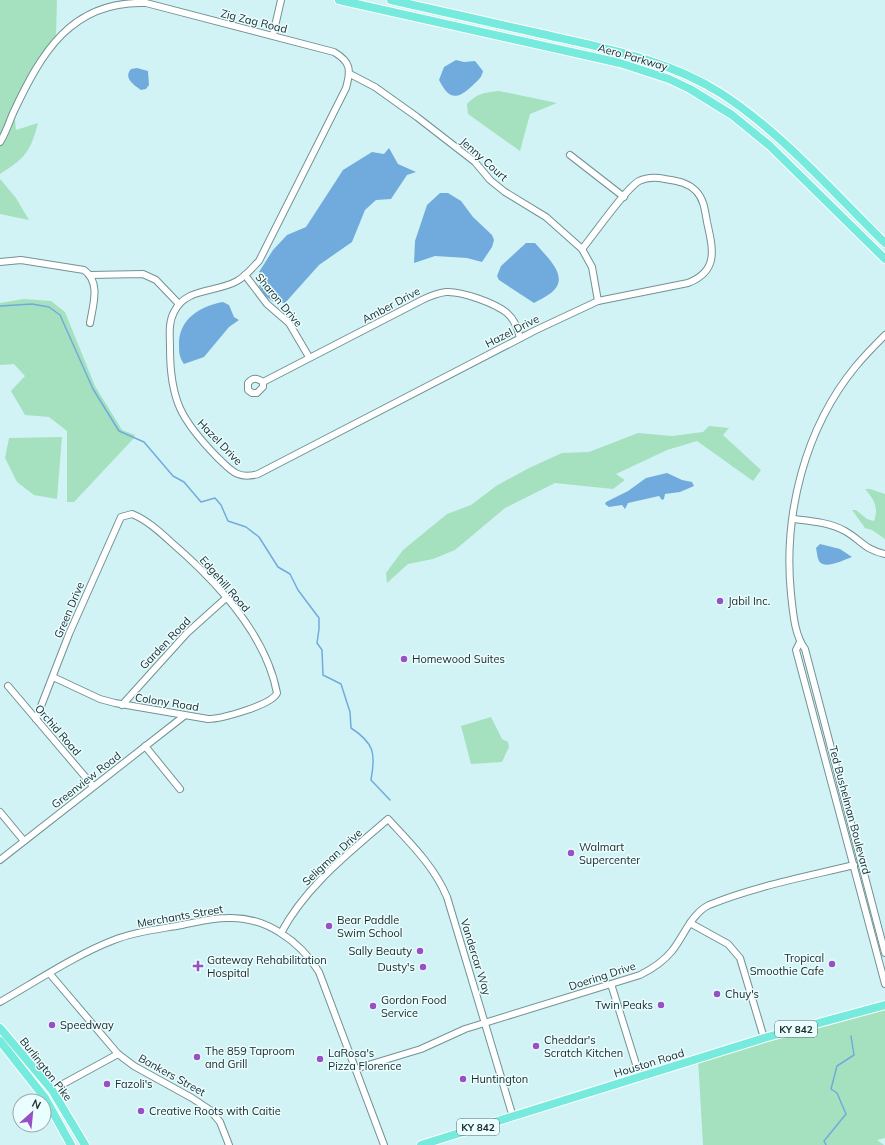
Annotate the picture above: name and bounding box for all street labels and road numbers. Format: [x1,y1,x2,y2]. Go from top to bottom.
street label: Zig Zag Road [219,6,289,36]
street label: Aero Parkway [597,40,670,74]
street label: Jenny Court [457,134,511,184]
street label: Sharon Drive [252,270,306,330]
street label: Amber Drive [360,284,422,326]
street label: Hazel Drive [483,311,541,351]
street label: Hazel Drive [195,416,245,468]
street label: Edgehill Road [197,553,253,615]
street label: Green Drive [51,580,87,640]
street label: Garden Road [137,614,193,672]
street label: Colony Road [134,690,200,714]
street label: Orchid Road [32,701,84,759]
street label: Ted Bushelman Boulevard [826,744,874,876]
street label: Greenview Road [49,749,123,811]
street label: Seligman Drive [299,826,365,888]
street label: Merchants Street [136,902,224,930]
street label: Vandercar Way [458,917,494,997]
street label: Doering Drive [567,959,637,993]
road number: KY 842 [775,1021,817,1037]
street label: Burlington Pike [17,1034,75,1104]
street label: Houston Road [612,1046,686,1080]
street label: Bankers Street [136,1051,208,1099]
road number: KY 842 [457,1119,499,1135]

